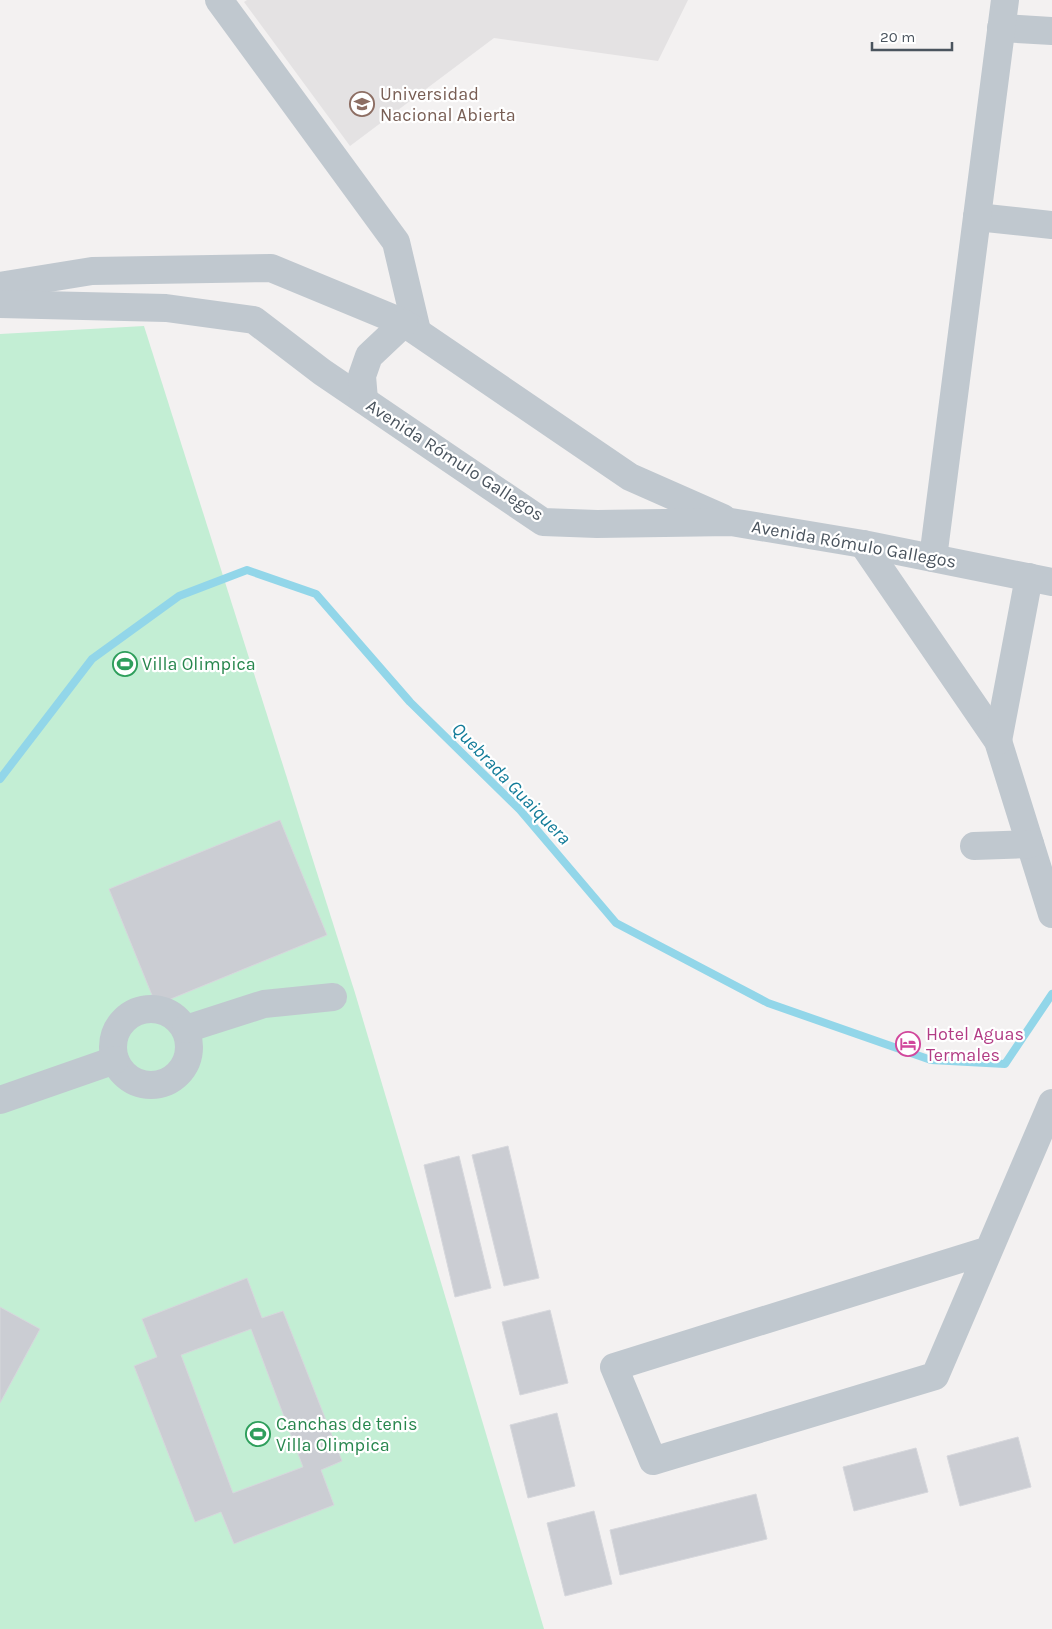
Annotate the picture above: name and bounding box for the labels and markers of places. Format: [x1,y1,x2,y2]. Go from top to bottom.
place label: Universidad Nacional Abierta [380,83,516,126]
school or university icon: Universidad Nacional Abierta [349,91,375,117]
sports icon: Villa Olimpica [112,651,138,677]
place label: Villa Olimpica [142,653,256,675]
place label: Hotel Aguas Termales [926,1023,1024,1066]
hotel icon: Hotel Aguas Termales [895,1031,921,1057]
place label: Canchas de tenis Villa Olimpica [276,1413,417,1456]
sports icon: Canchas de tenis Villa Olimpica [245,1421,271,1447]

